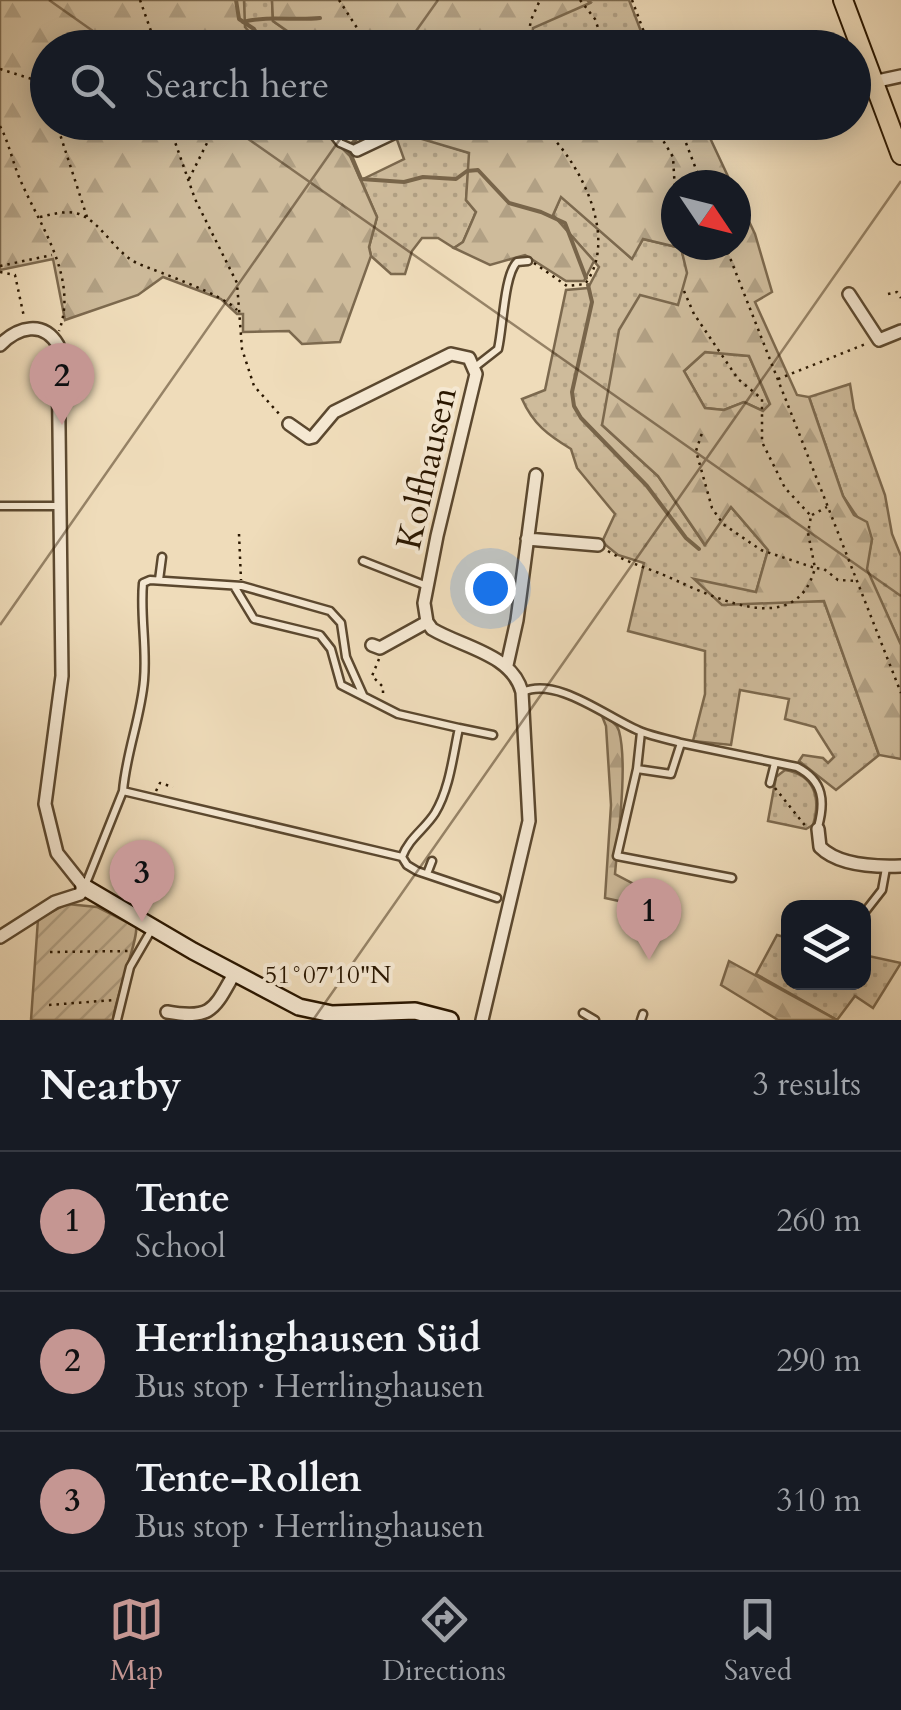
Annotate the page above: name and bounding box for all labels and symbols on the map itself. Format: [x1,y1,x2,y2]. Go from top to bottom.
north arrow [661,170,751,260]
pin: 2 [30,342,94,425]
street label: Kolfhausen [385,382,469,554]
your location [465,563,516,614]
pin: 3 [110,840,174,922]
pin: 1 [616,878,682,960]
text: 51°07'10"N [265,958,391,992]

